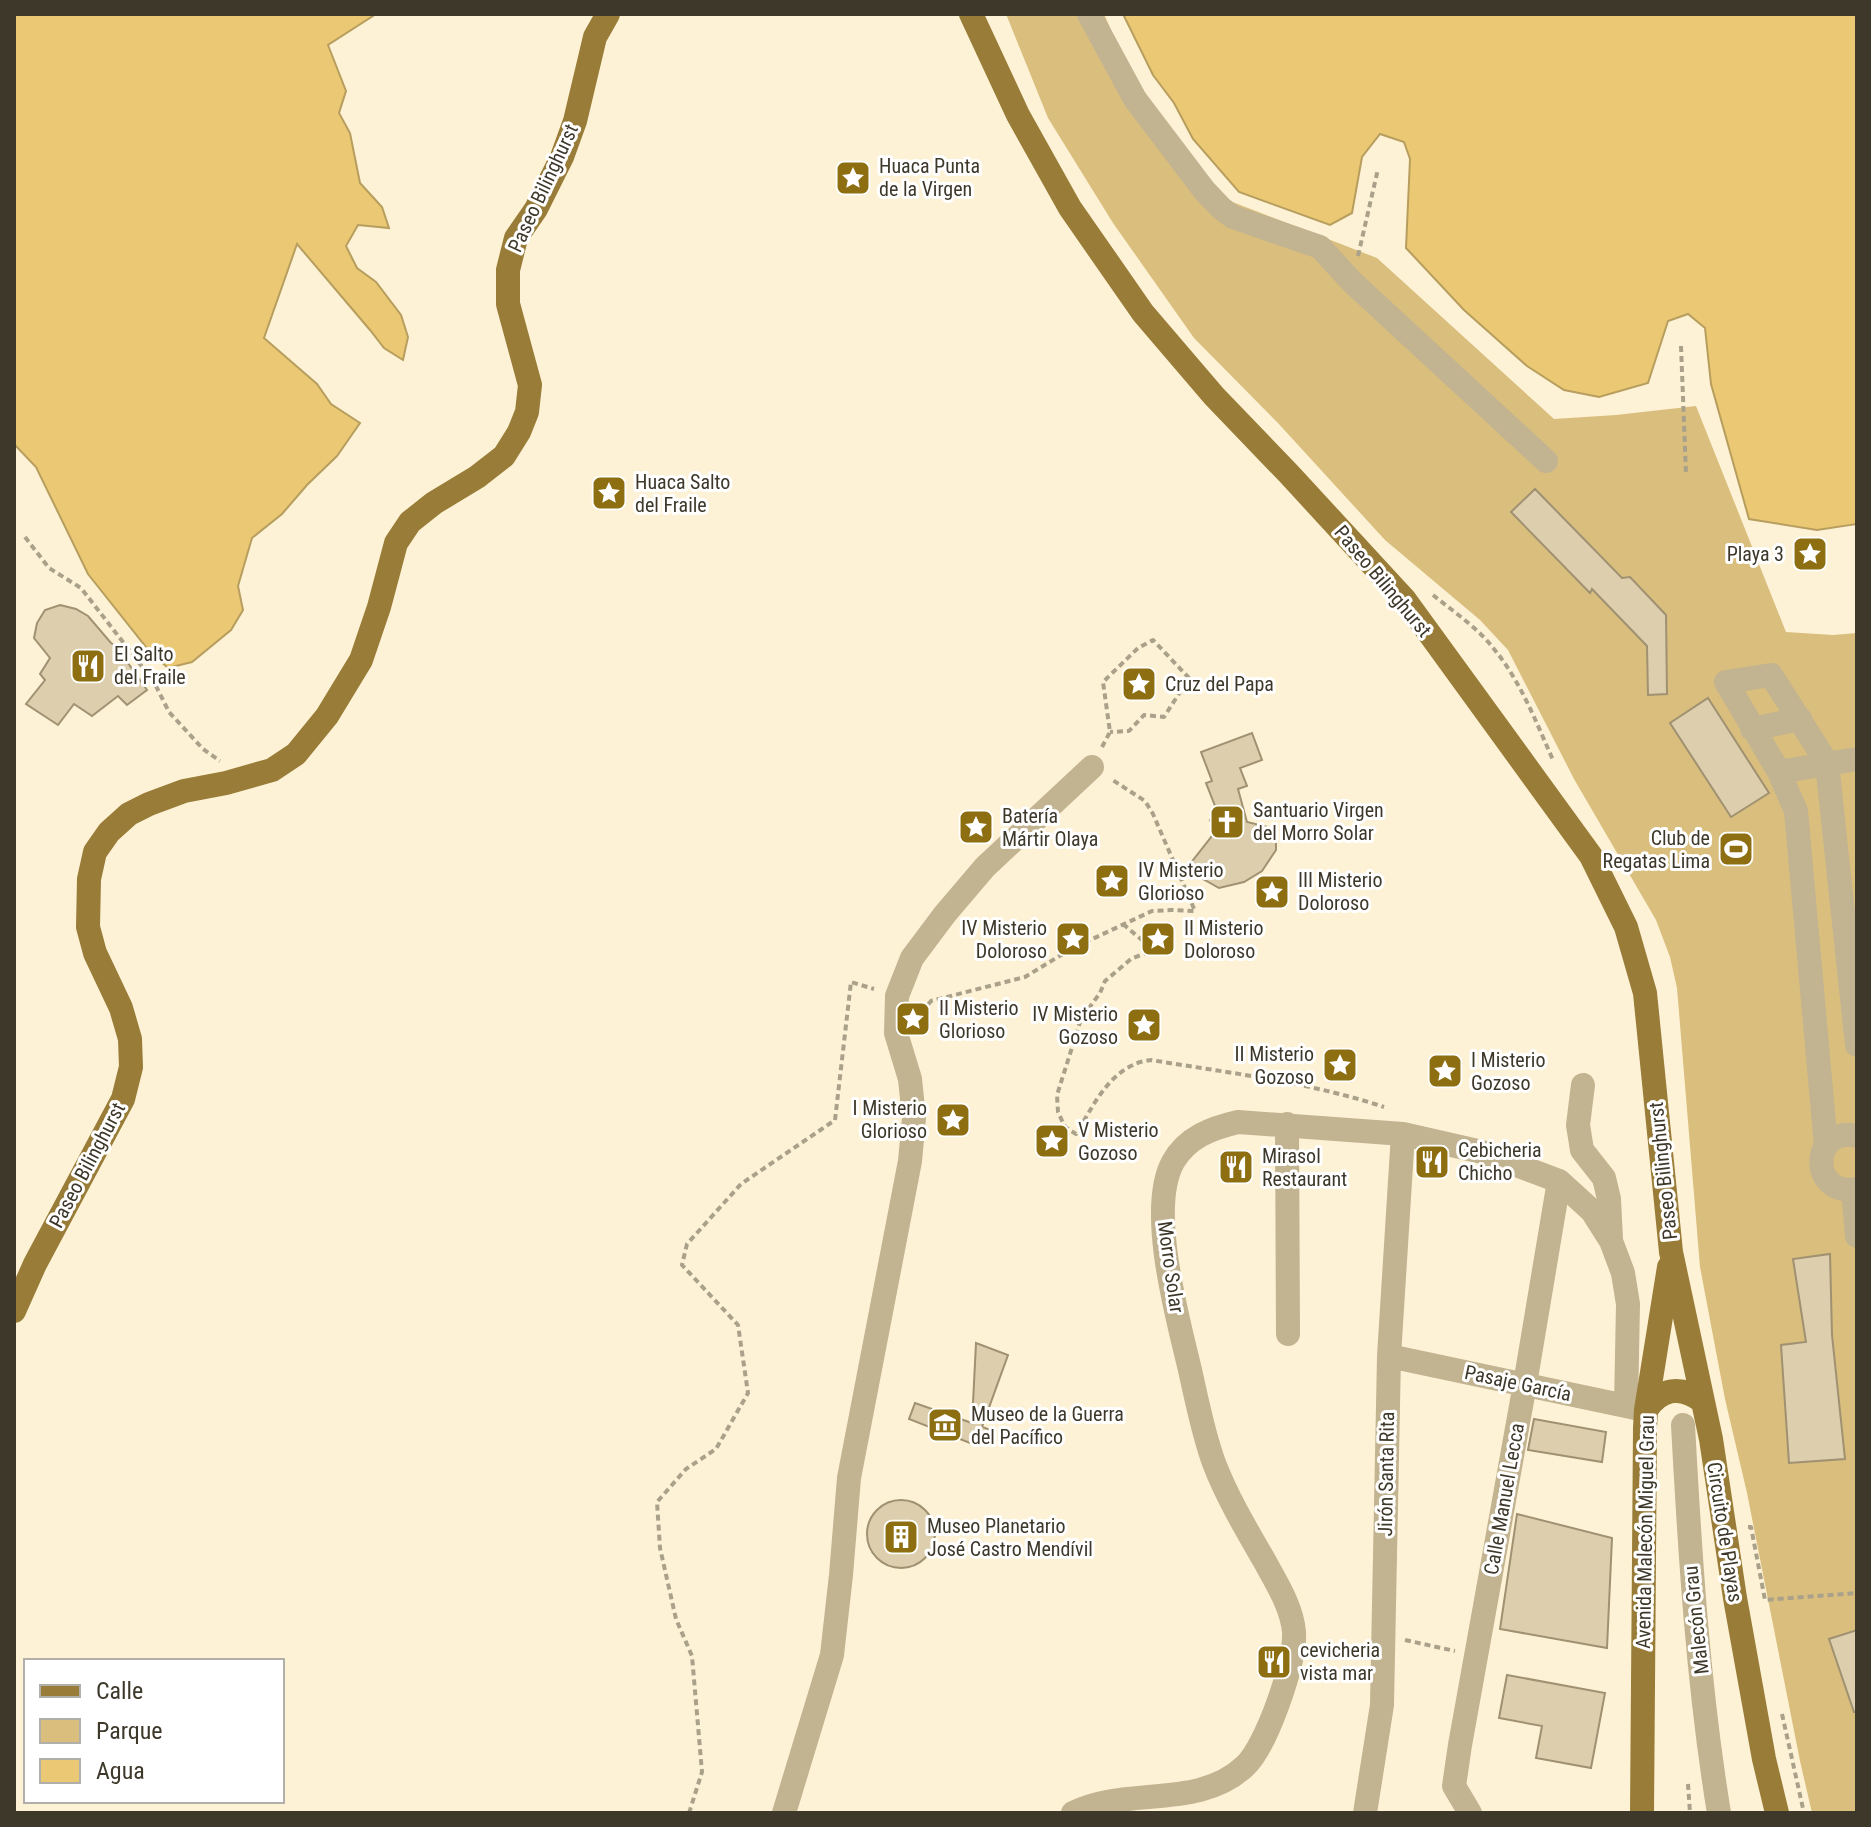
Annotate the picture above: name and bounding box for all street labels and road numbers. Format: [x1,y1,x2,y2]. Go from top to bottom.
street label: Paseo Bilinghurst [503,120,583,256]
street label: Paseo Bilinghurst [1329,520,1437,642]
street label: Paseo Bilinghurst [44,1098,130,1232]
street label: Paseo Bilinghurst [1644,1101,1682,1241]
street label: Morro Solar [1153,1220,1189,1314]
street label: Pasaje García [1462,1360,1574,1406]
street label: Jirón Santa Rita [1373,1411,1399,1537]
street label: Avenida Malecón Miguel Grau [1631,1415,1659,1649]
street label: Calle Manuel Lecca [1479,1421,1529,1577]
street label: Circuito de Playas [1702,1460,1748,1604]
street label: Malecón Grau [1678,1565,1714,1675]

